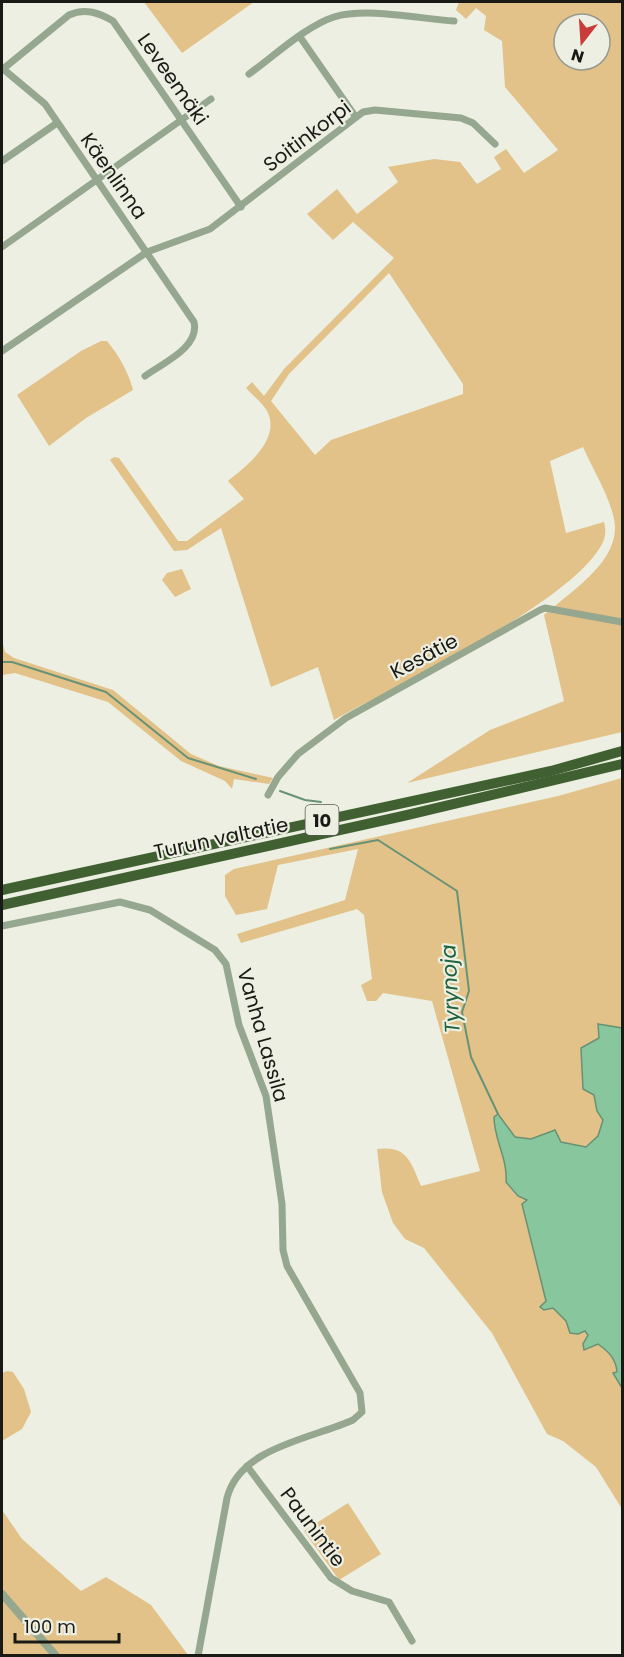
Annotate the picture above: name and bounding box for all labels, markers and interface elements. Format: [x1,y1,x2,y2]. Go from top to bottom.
north arrow [552,12,612,72]
street label: Leveemäki [131,27,215,131]
text: N [569,43,587,69]
street label: Soitinkorpi [257,94,357,178]
street label: Käenlinna [74,127,154,225]
street label: Kesätie [385,627,463,685]
road number: 10 [306,805,338,835]
street label: Turun valtatie [151,810,291,866]
water label: Tyrynoja [433,944,467,1034]
street label: Vanha Lassila [231,965,295,1105]
street label: Paunintie [274,1481,352,1573]
scale bar [15,1606,118,1644]
text: 100 m [24,1614,76,1639]

